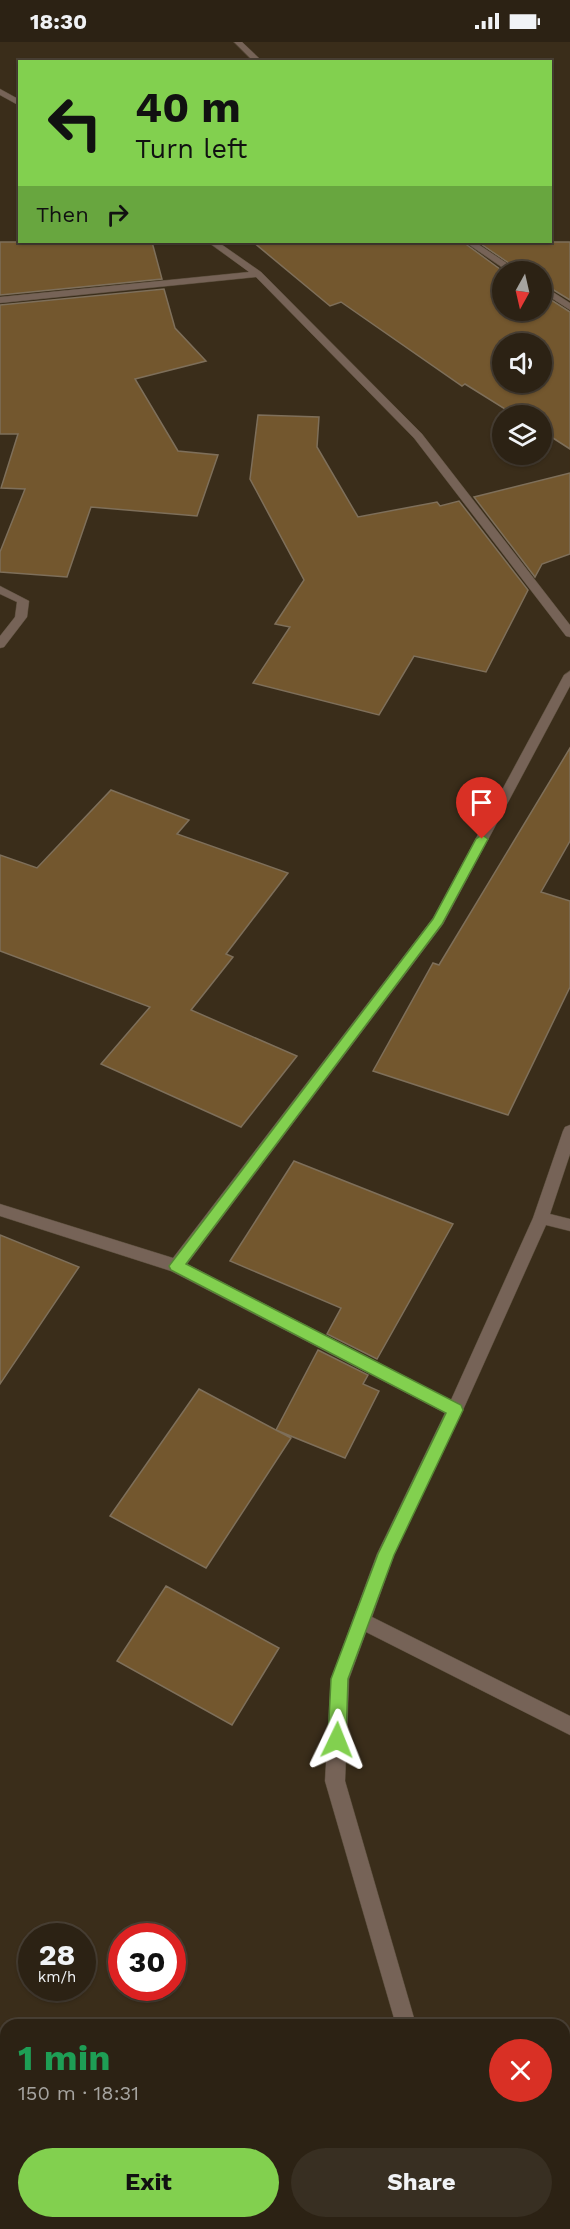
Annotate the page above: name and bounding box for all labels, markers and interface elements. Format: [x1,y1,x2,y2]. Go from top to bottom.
text: 18:30 [30,9,87,34]
text: 40 m [135,83,241,132]
icon: left [36,84,114,162]
text: Turn left [135,133,247,165]
icon: right [101,198,134,231]
text: Then [36,202,89,227]
north arrow [492,261,552,321]
map controls [492,261,552,465]
button: sound [492,333,552,393]
button: layers [492,405,552,465]
pin [456,777,507,839]
icon: arrive [465,786,498,819]
position arrow [305,1708,369,1772]
speed limit sign: 30 [108,1923,186,2001]
text: 28 [39,1937,75,1972]
text: km/h [38,1968,76,1986]
text: 1 min [18,2037,110,2079]
button: close [489,2039,552,2102]
text: 150 m · 18:31 [18,2081,139,2105]
button: Exit [18,2148,279,2217]
button: Share [291,2148,552,2217]

